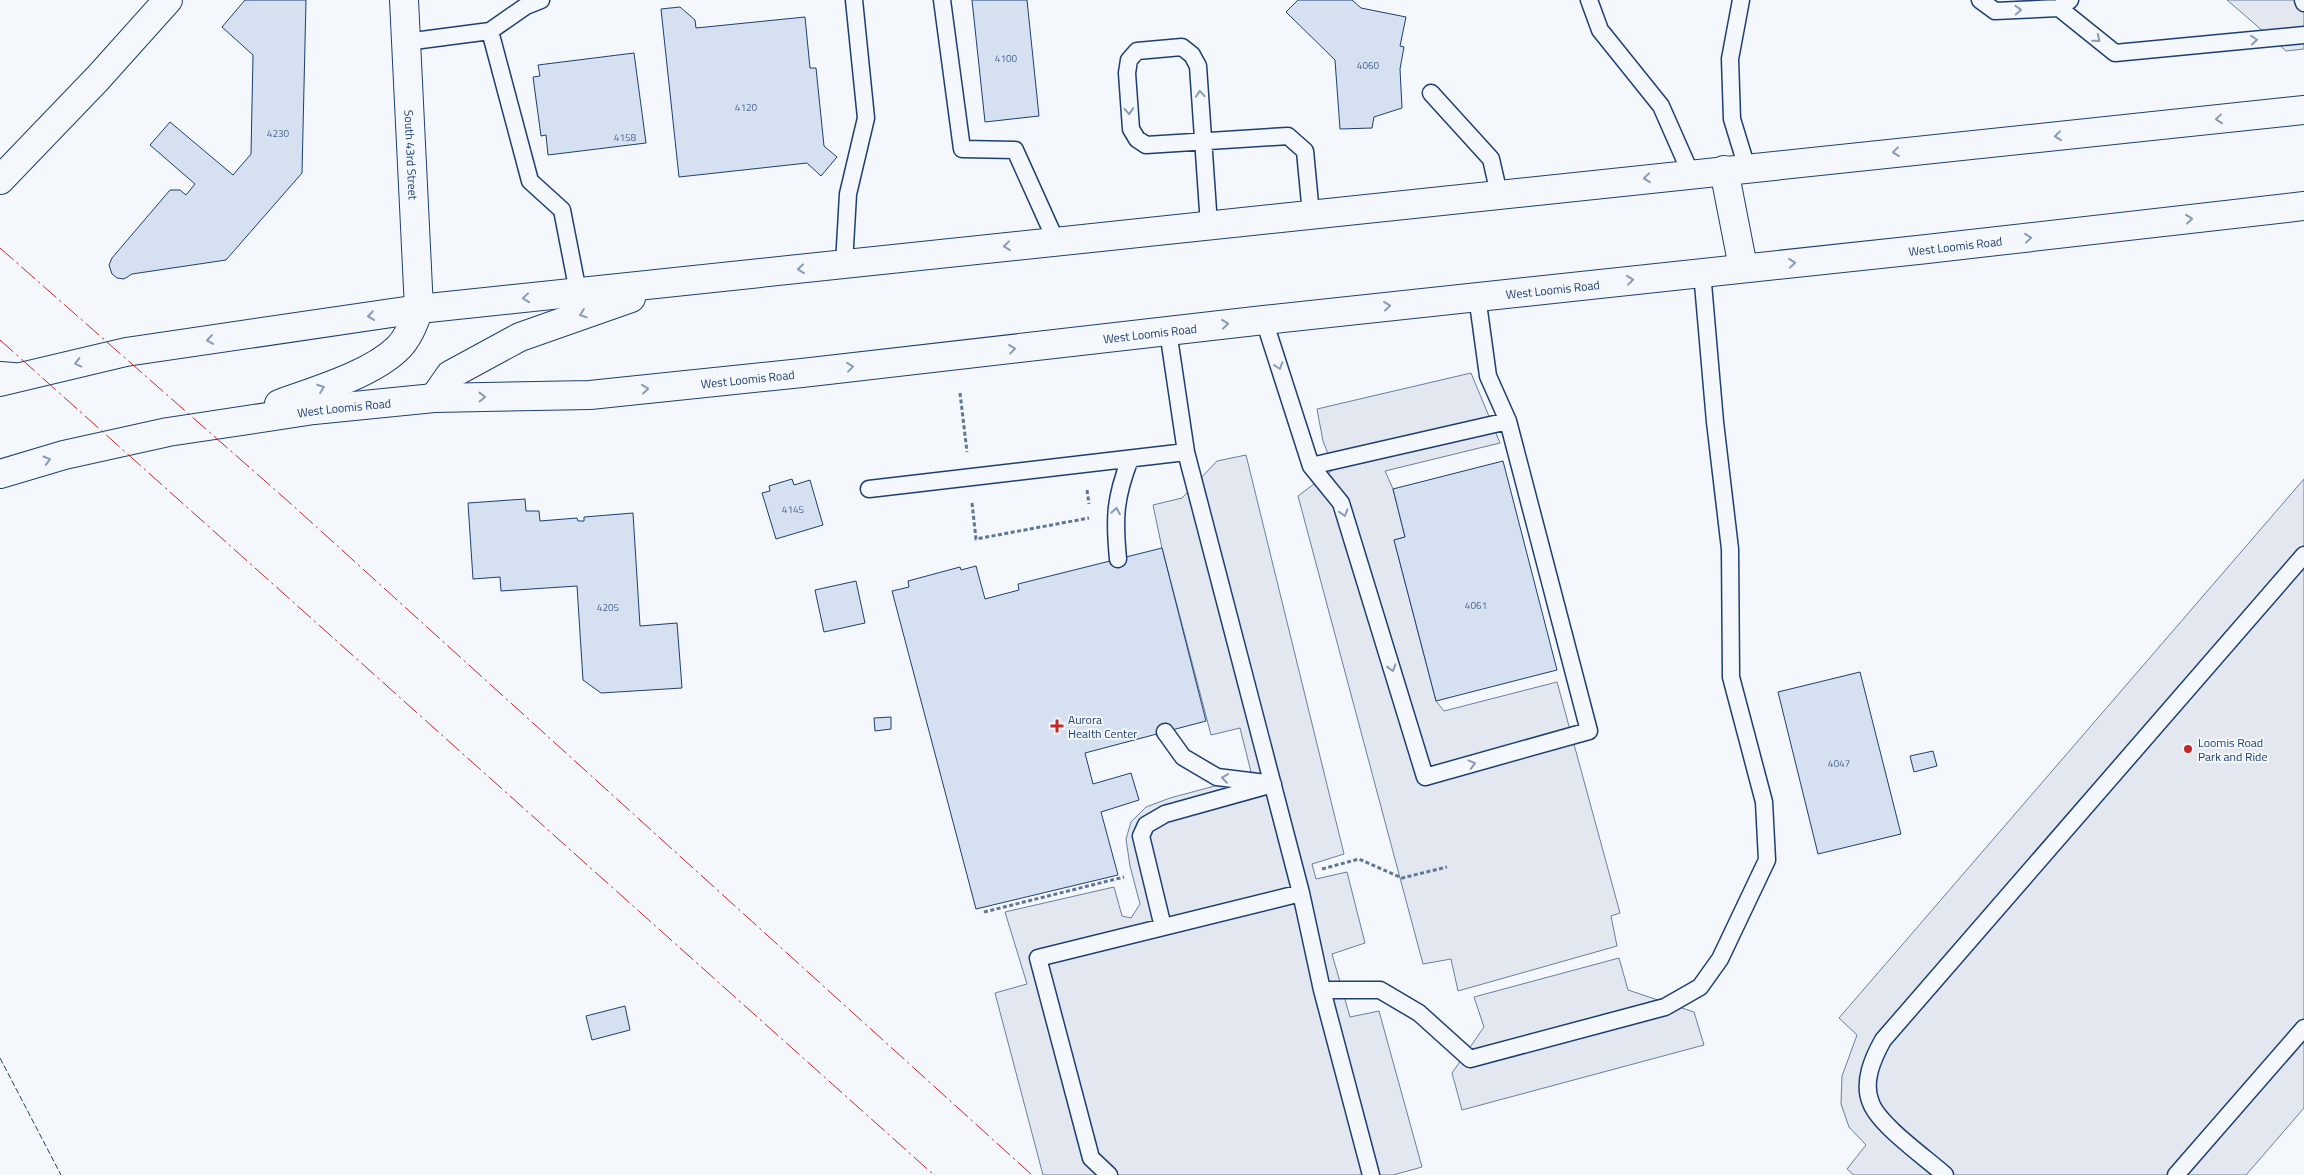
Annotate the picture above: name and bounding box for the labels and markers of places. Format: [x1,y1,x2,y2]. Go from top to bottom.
place label: Aurora Health Center [1068,710,1137,743]
marker: Aurora Health Center [1050,719,1064,733]
place label: Loomis Road Park and Ride [2198,733,2267,766]
marker: Loomis Road Park and Ride [2182,743,2194,755]

